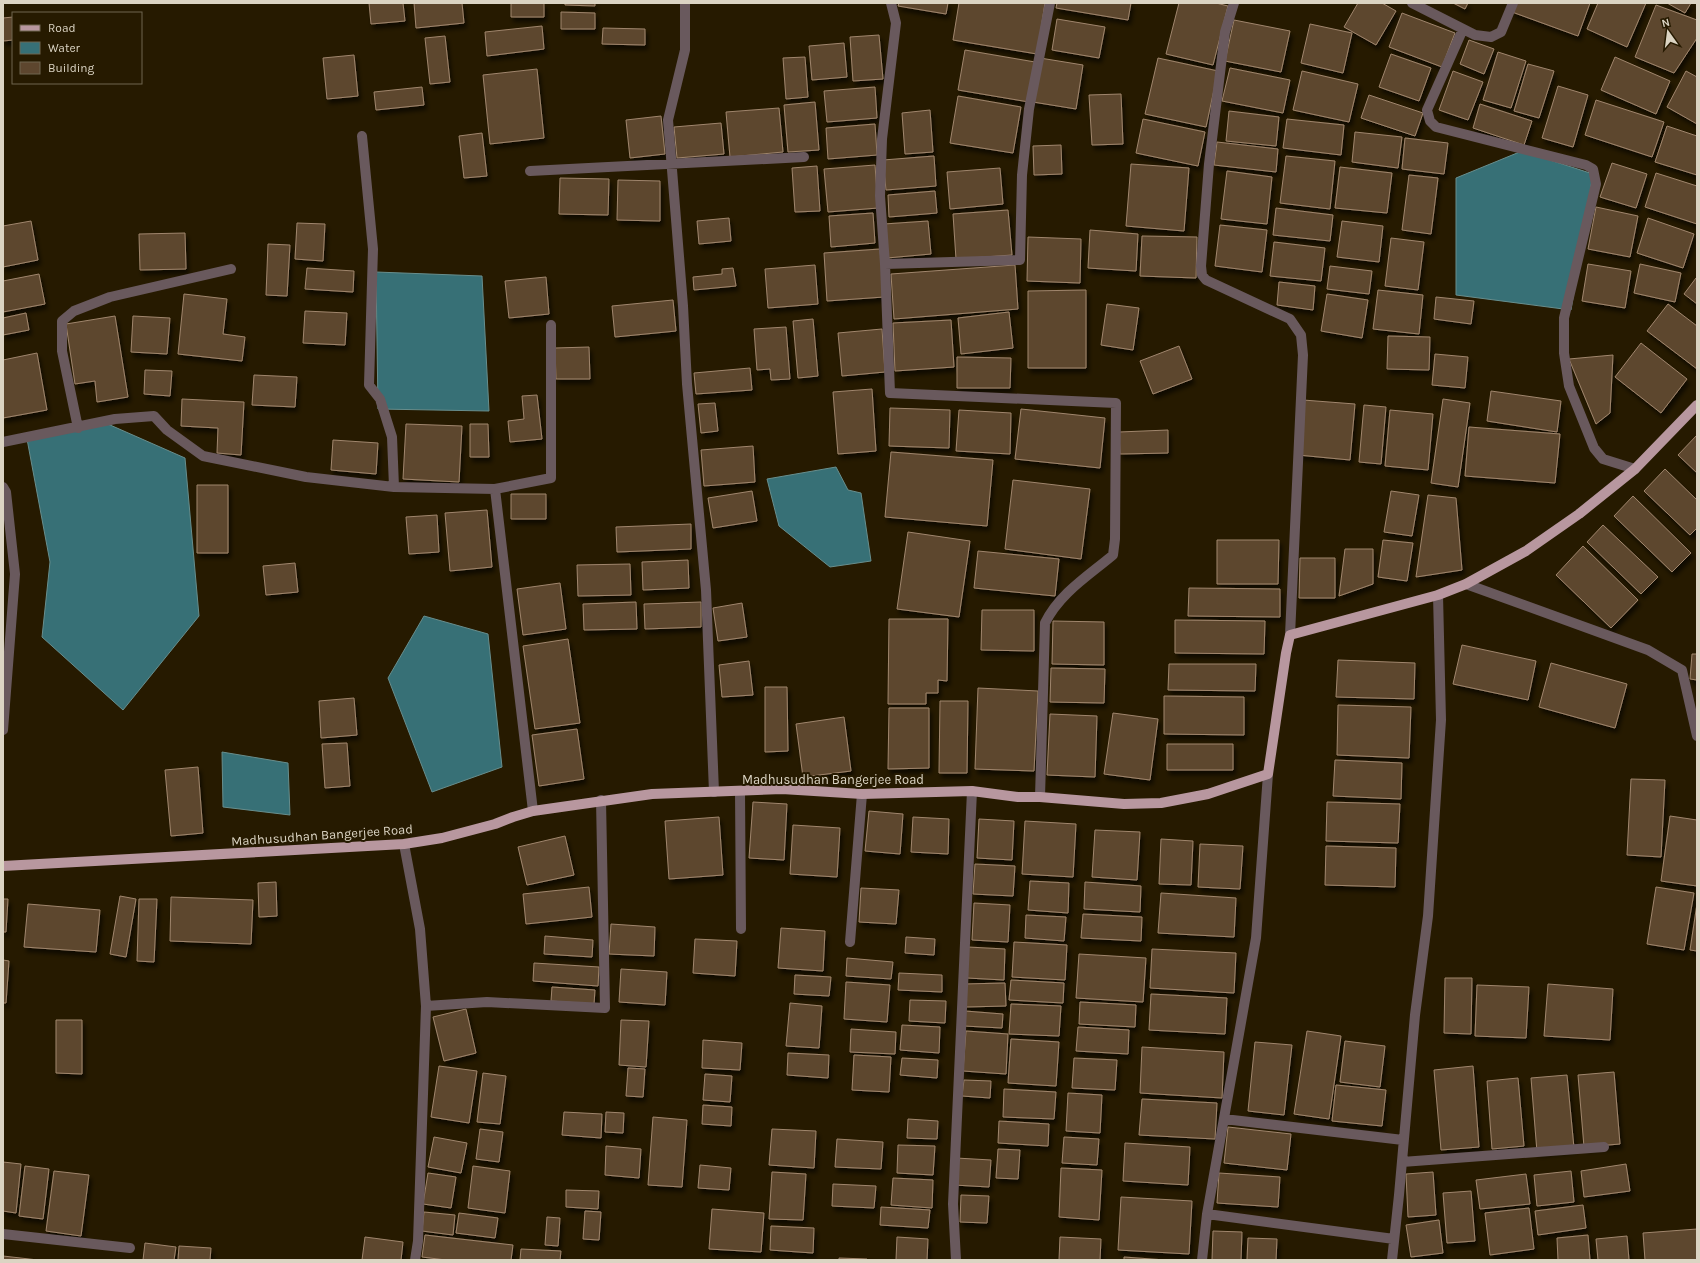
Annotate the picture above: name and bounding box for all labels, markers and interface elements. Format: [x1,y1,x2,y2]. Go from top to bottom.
legend [12,12,142,84]
north arrow [1648,12,1688,52]
text: N [1660,16,1671,30]
text: Road [48,21,76,35]
text: Water [48,41,81,55]
text: Building [48,61,95,75]
street label: Madhusudhan Bangerjee Road [742,772,924,787]
street label: Madhusudhan Bangerjee Road [231,821,413,849]

